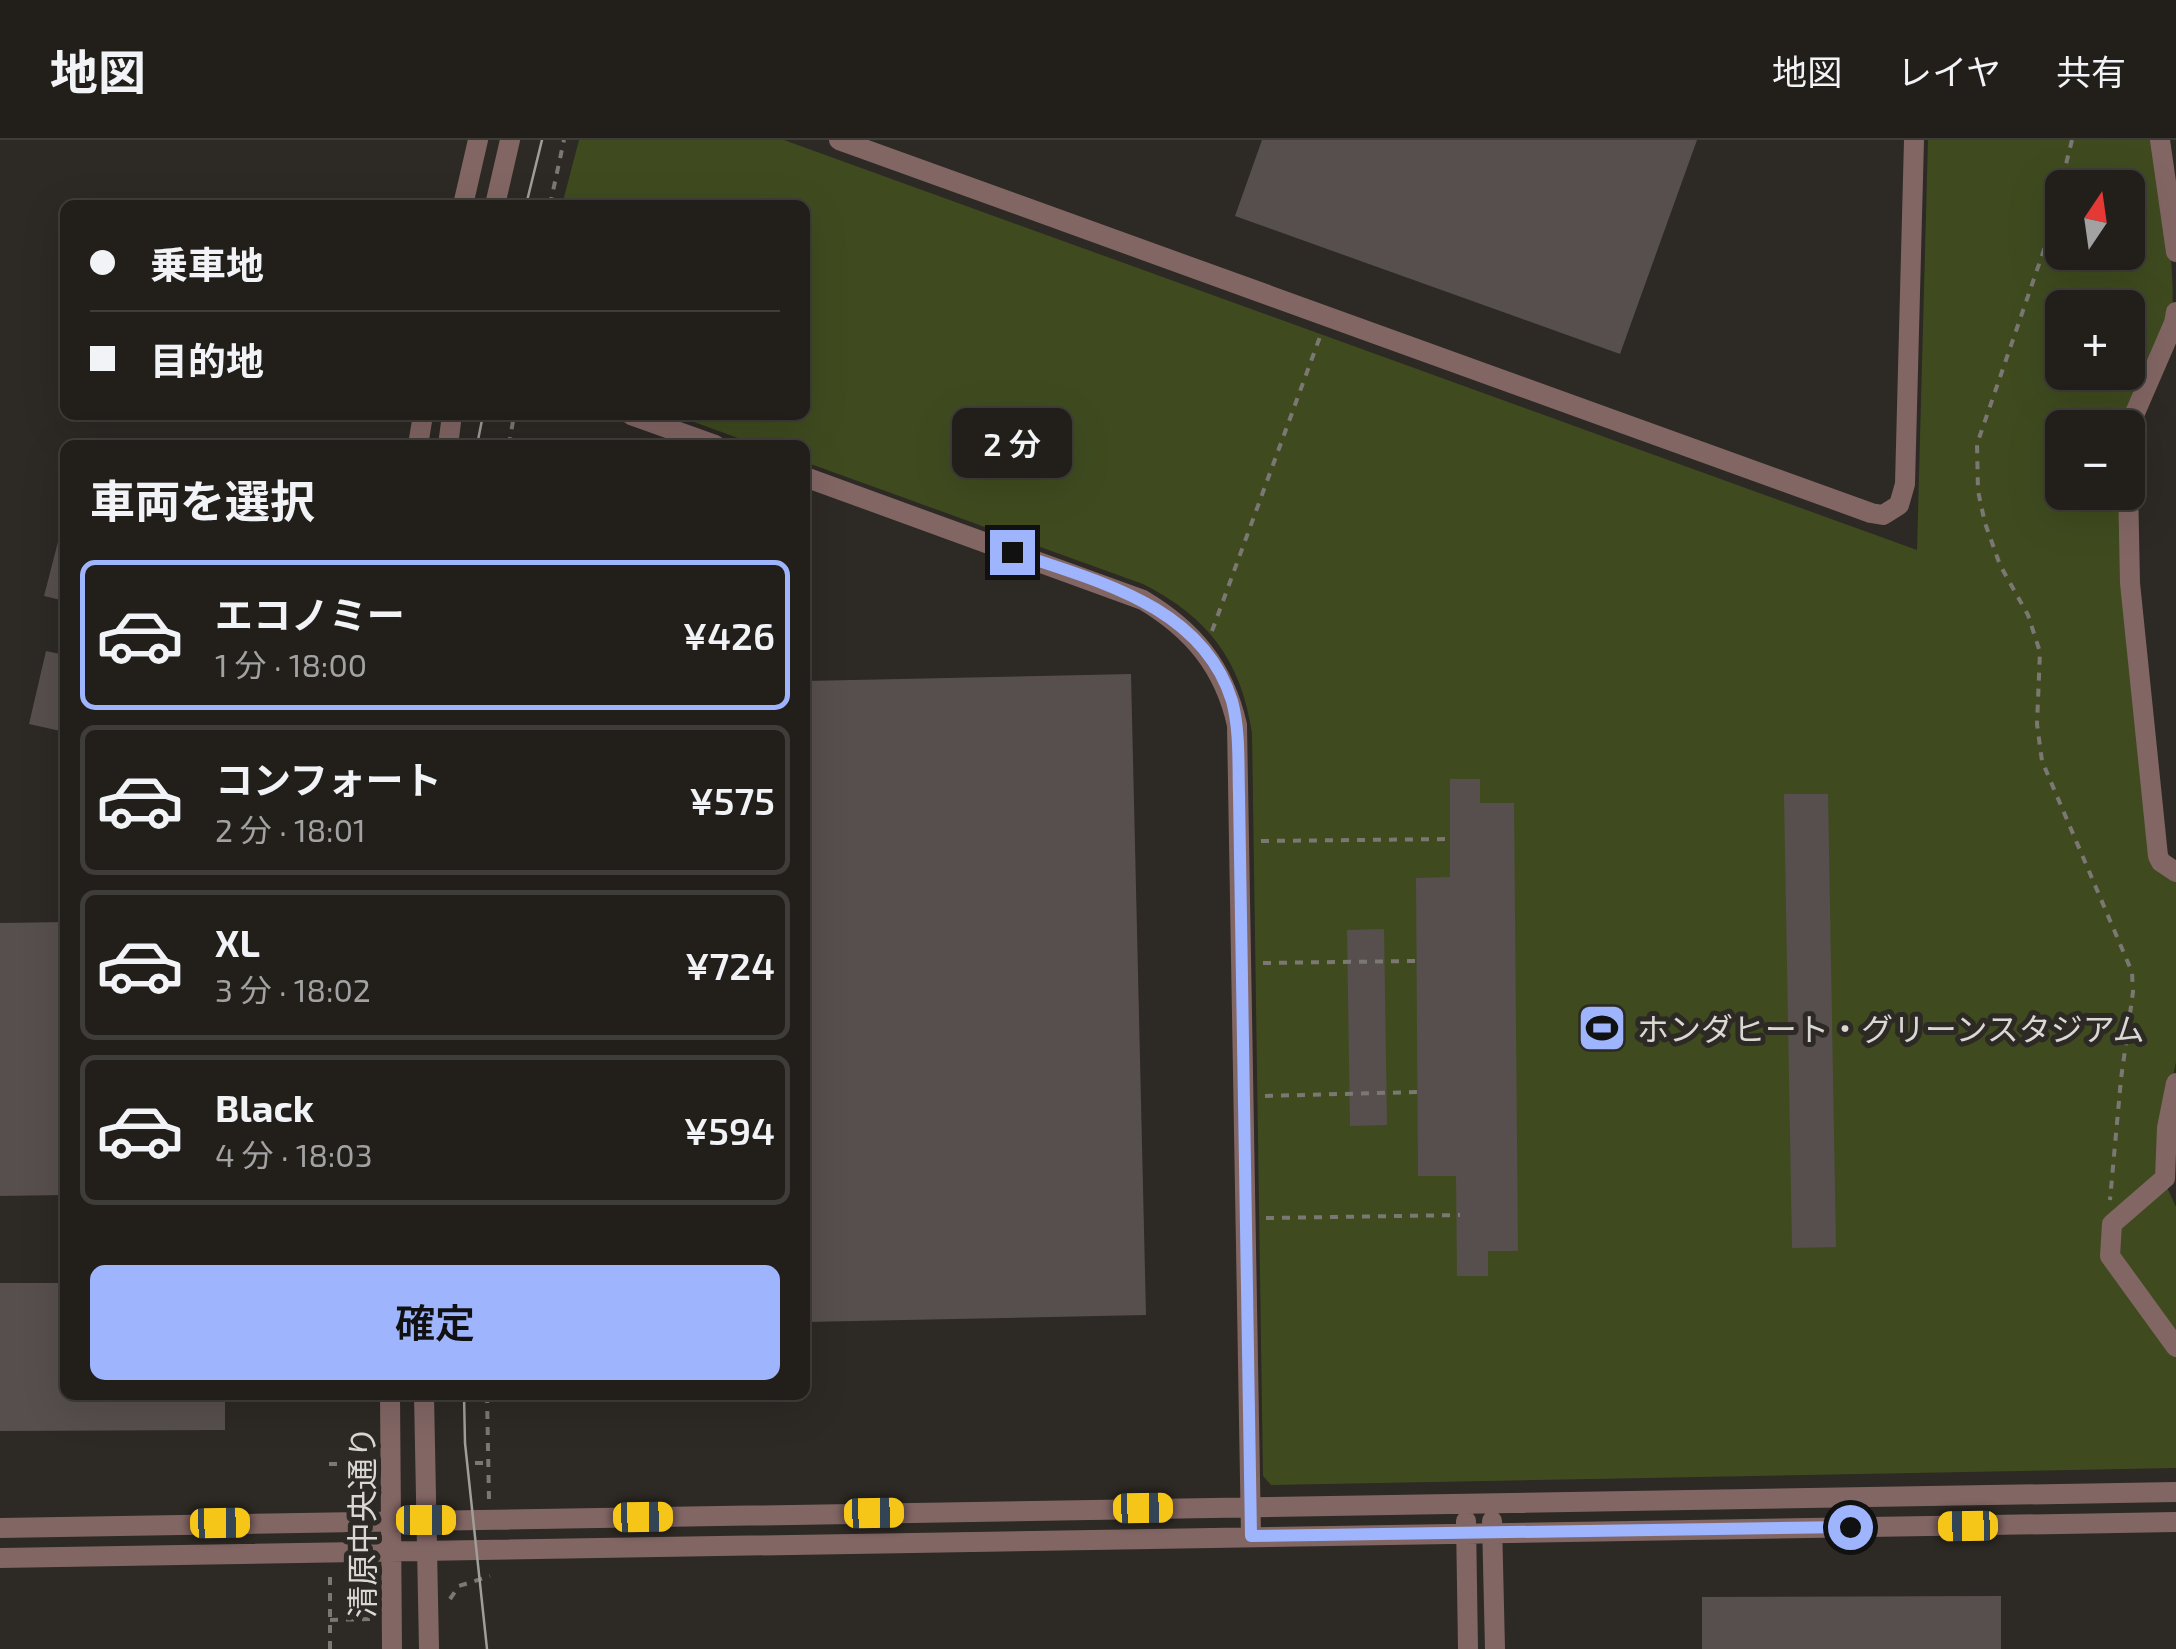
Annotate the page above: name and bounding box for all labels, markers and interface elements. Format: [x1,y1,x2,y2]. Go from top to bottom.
text: 地図 [50,42,146,100]
text: 地図 [1772,50,1842,92]
text: レイヤ [1897,50,2001,92]
text: 共有 [2056,50,2126,92]
north arrow [2045,170,2145,270]
map controls [2045,170,2145,510]
text: 乗車地 [150,241,264,287]
button: + [2045,290,2145,390]
text: 目的地 [150,337,264,383]
callout: 2 分 [952,407,1072,477]
button: − [2045,410,2145,510]
text: 2 分 [983,424,1041,462]
text: 車両を選択 [90,473,315,527]
route end [990,530,1035,575]
icon: car [95,590,185,680]
text: エコノミー [215,591,405,637]
text: ¥426 [683,612,775,658]
text: 1 分 · 18:00 [215,645,367,683]
icon: car [95,755,185,845]
text: コンフォート [215,756,442,802]
text: ¥575 [689,777,775,823]
text: 2 分 · 18:01 [215,810,366,848]
text: XL [215,919,260,965]
icon: car [95,920,185,1010]
text: ¥724 [685,942,775,988]
text: 3 分 · 18:02 [215,970,371,1008]
sports icon: ホンダヒート・グリーンスタジアム [1576,1002,1628,1054]
place label: ホンダヒート・グリーンスタジアム [1637,1009,2145,1047]
text: Black [215,1084,314,1130]
icon: car [95,1085,185,1175]
text: ¥594 [684,1107,775,1153]
text: 4 分 · 18:03 [215,1135,372,1173]
button: 確定 [90,1265,780,1380]
street label: 清原中央通り [342,1426,380,1618]
car [1113,1492,1173,1524]
car [844,1497,904,1529]
car [613,1501,673,1533]
car [396,1505,456,1535]
route start [1828,1505,1873,1550]
car [190,1507,250,1539]
car [1938,1510,1998,1542]

